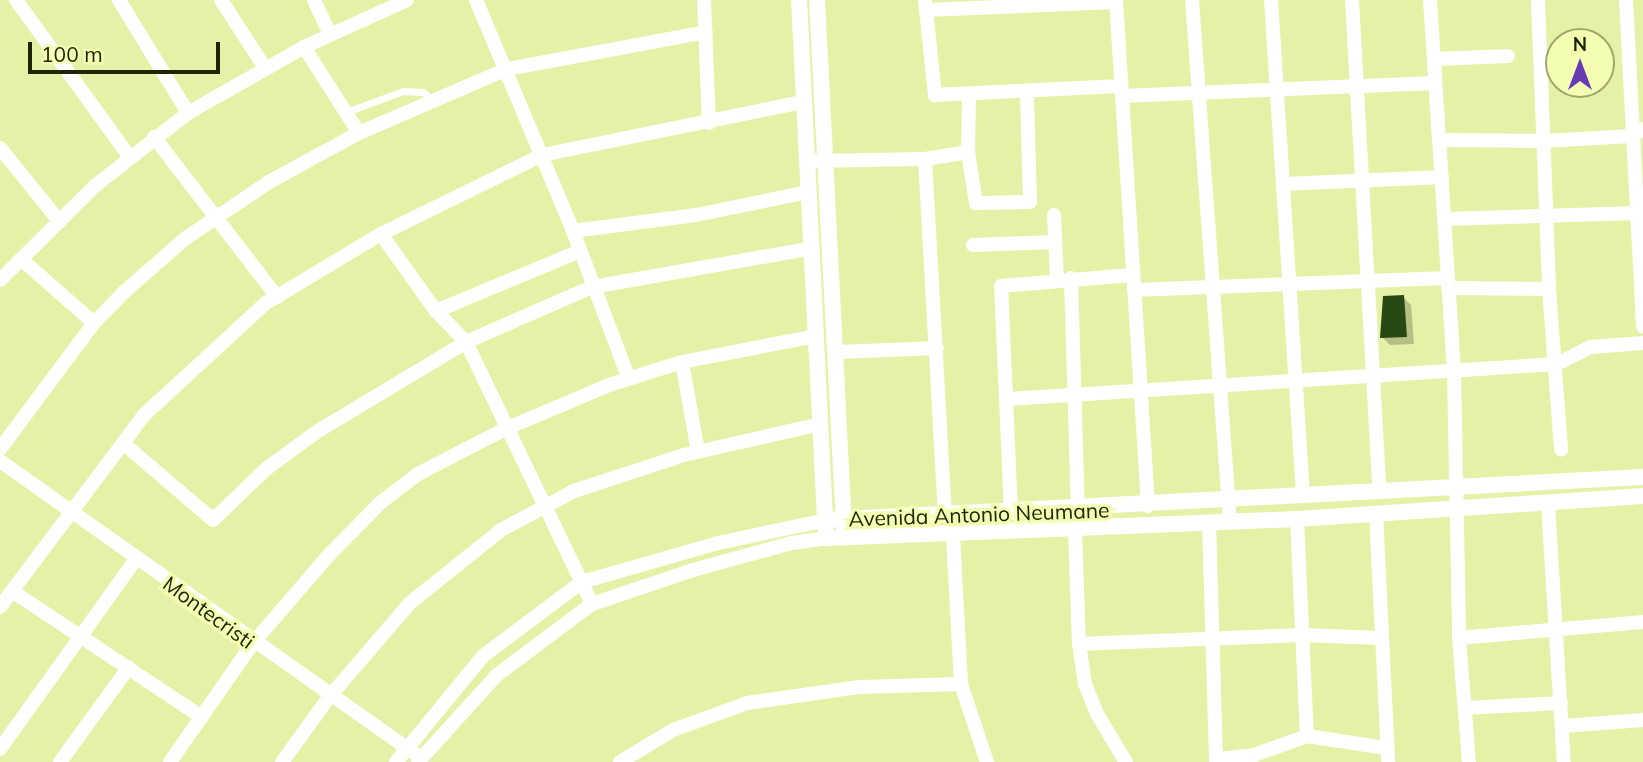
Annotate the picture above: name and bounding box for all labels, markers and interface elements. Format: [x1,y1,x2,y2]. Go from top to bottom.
scale bar [32,28,224,72]
north arrow [1545,28,1615,98]
text: N [1573,32,1587,56]
text: 100 m [41,41,103,67]
street label: Avenida Antonio Neumane [848,497,1110,531]
street label: Montecristi [158,570,260,654]

